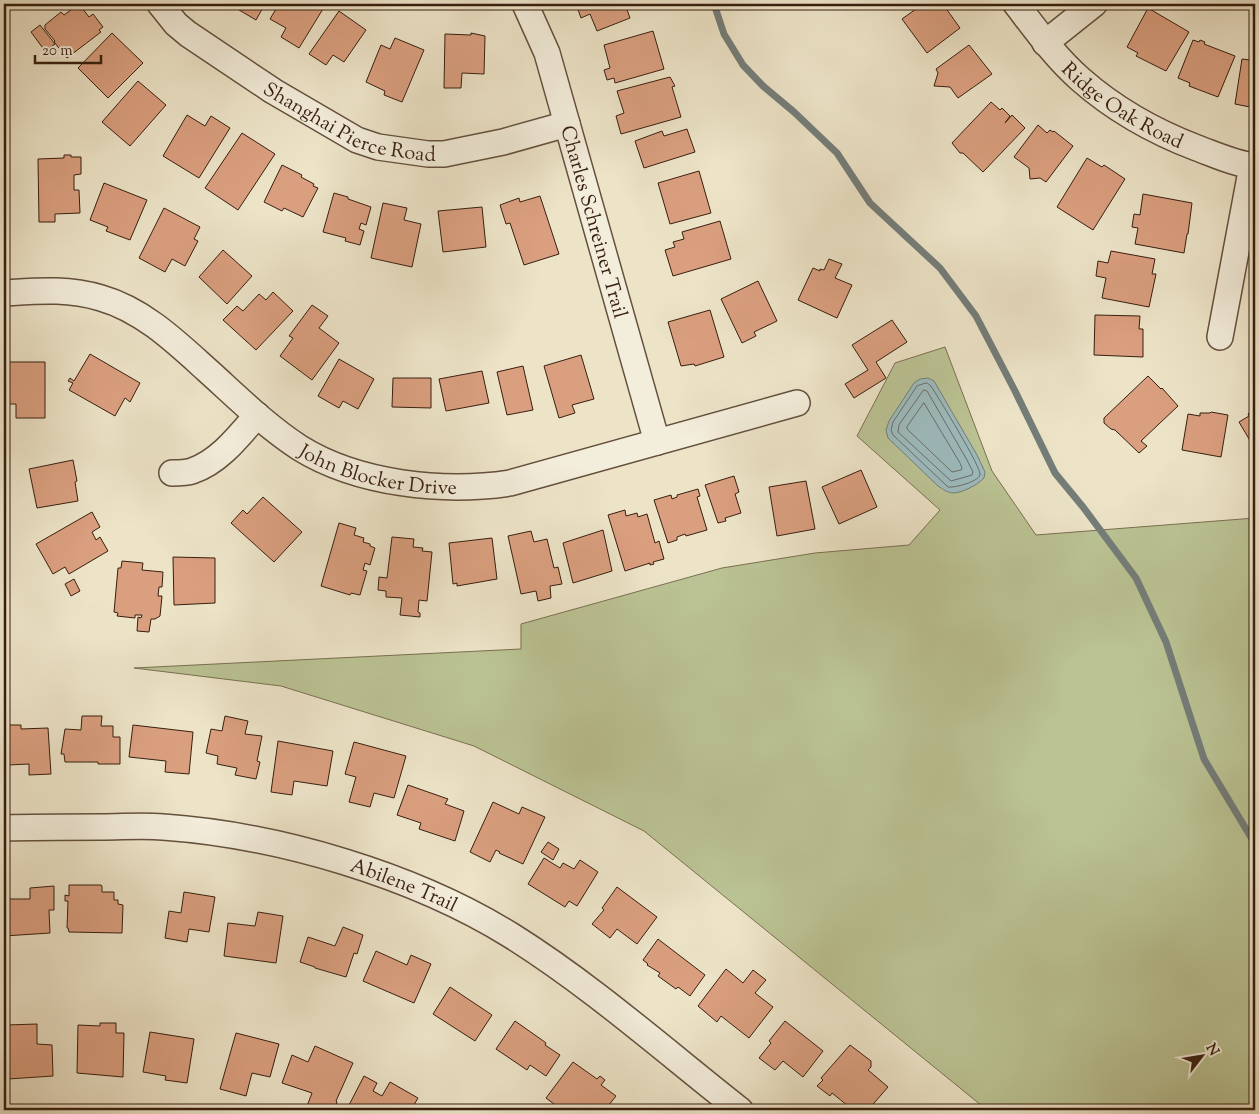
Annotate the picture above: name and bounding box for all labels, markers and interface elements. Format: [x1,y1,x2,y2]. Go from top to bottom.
scale bar [35,32,101,64]
text: 20 m [42,41,73,62]
street label: Ridge Oak Road [1053,57,1187,158]
street label: Shanghai Pierce Road [256,76,436,171]
street label: Charles Schreiner Trail [551,123,633,322]
street label: John Blocker Drive [292,438,457,504]
street label: Abilene Trail [346,853,462,921]
north arrow [1176,1032,1226,1082]
text: N [1200,1040,1223,1060]

